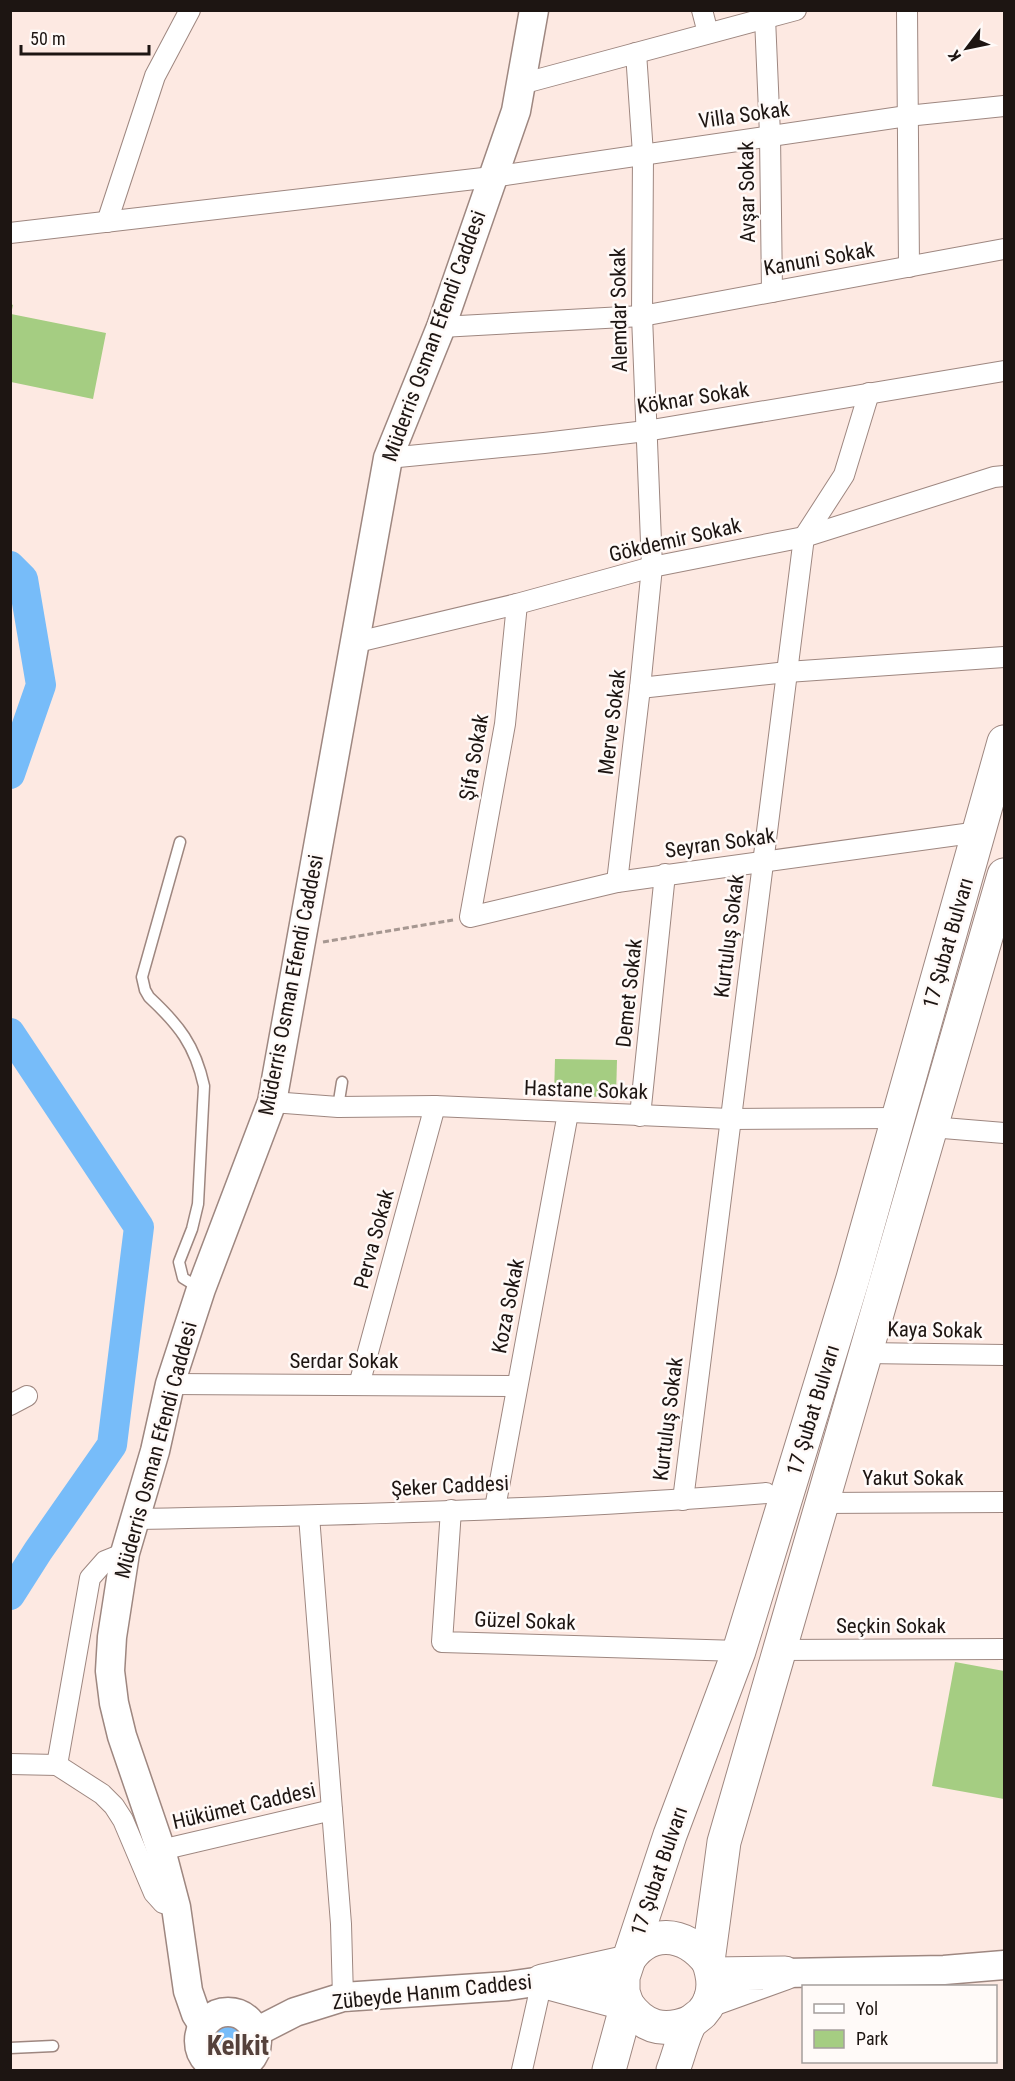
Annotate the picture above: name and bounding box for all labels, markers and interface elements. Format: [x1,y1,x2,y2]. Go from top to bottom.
scale bar [21,18,148,56]
north arrow [937,18,997,78]
text: 50 m [30,28,65,49]
text: K [944,47,965,64]
street label: Villa Sokak [697,97,792,133]
street label: Avşar Sokak [734,140,760,243]
street label: Müderris Osman Efendi Caddesi [377,207,491,465]
street label: Kanuni Sokak [762,237,877,281]
street label: Alemdar Sokak [606,247,632,373]
street label: Köknar Sokak [635,377,751,419]
street label: Gökdemir Sokak [607,513,744,567]
street label: Merve Sokak [594,667,630,776]
street label: Şifa Sokak [455,711,494,802]
street label: Seyran Sokak [663,823,777,863]
street label: Müderris Osman Efendi Caddesi [254,853,328,1117]
street label: Kurtuluş Sokak [710,872,749,999]
street label: 17 Şubat Bulvarı [918,875,978,1011]
street label: Demet Sokak [611,937,647,1048]
street label: Hastane Sokak [524,1076,649,1104]
street label: Perva Sokak [349,1186,399,1291]
street label: Koza Sokak [487,1256,529,1355]
street label: Kaya Sokak [887,1317,983,1343]
street label: Müderris Osman Efendi Caddesi [110,1319,202,1581]
street label: 17 Şubat Bulvarı [782,1342,844,1478]
street label: Serdar Sokak [289,1349,399,1373]
street label: Kurtuluş Sokak [649,1355,688,1482]
street label: Yakut Sokak [862,1466,964,1490]
street label: Şeker Caddesi [390,1471,510,1501]
street label: Güzel Sokak [474,1607,577,1635]
street label: Seçkin Sokak [836,1614,947,1638]
street label: Hükümet Caddesi [170,1778,318,1834]
street label: 17 Şubat Bulvarı [626,1803,692,1939]
street label: Zübeyde Hanım Caddesi [331,1970,533,2014]
legend [802,1985,997,2063]
text: Yol [856,1998,878,2019]
text: Park [856,2028,888,2049]
district label: Kelkit [207,2030,269,2062]

